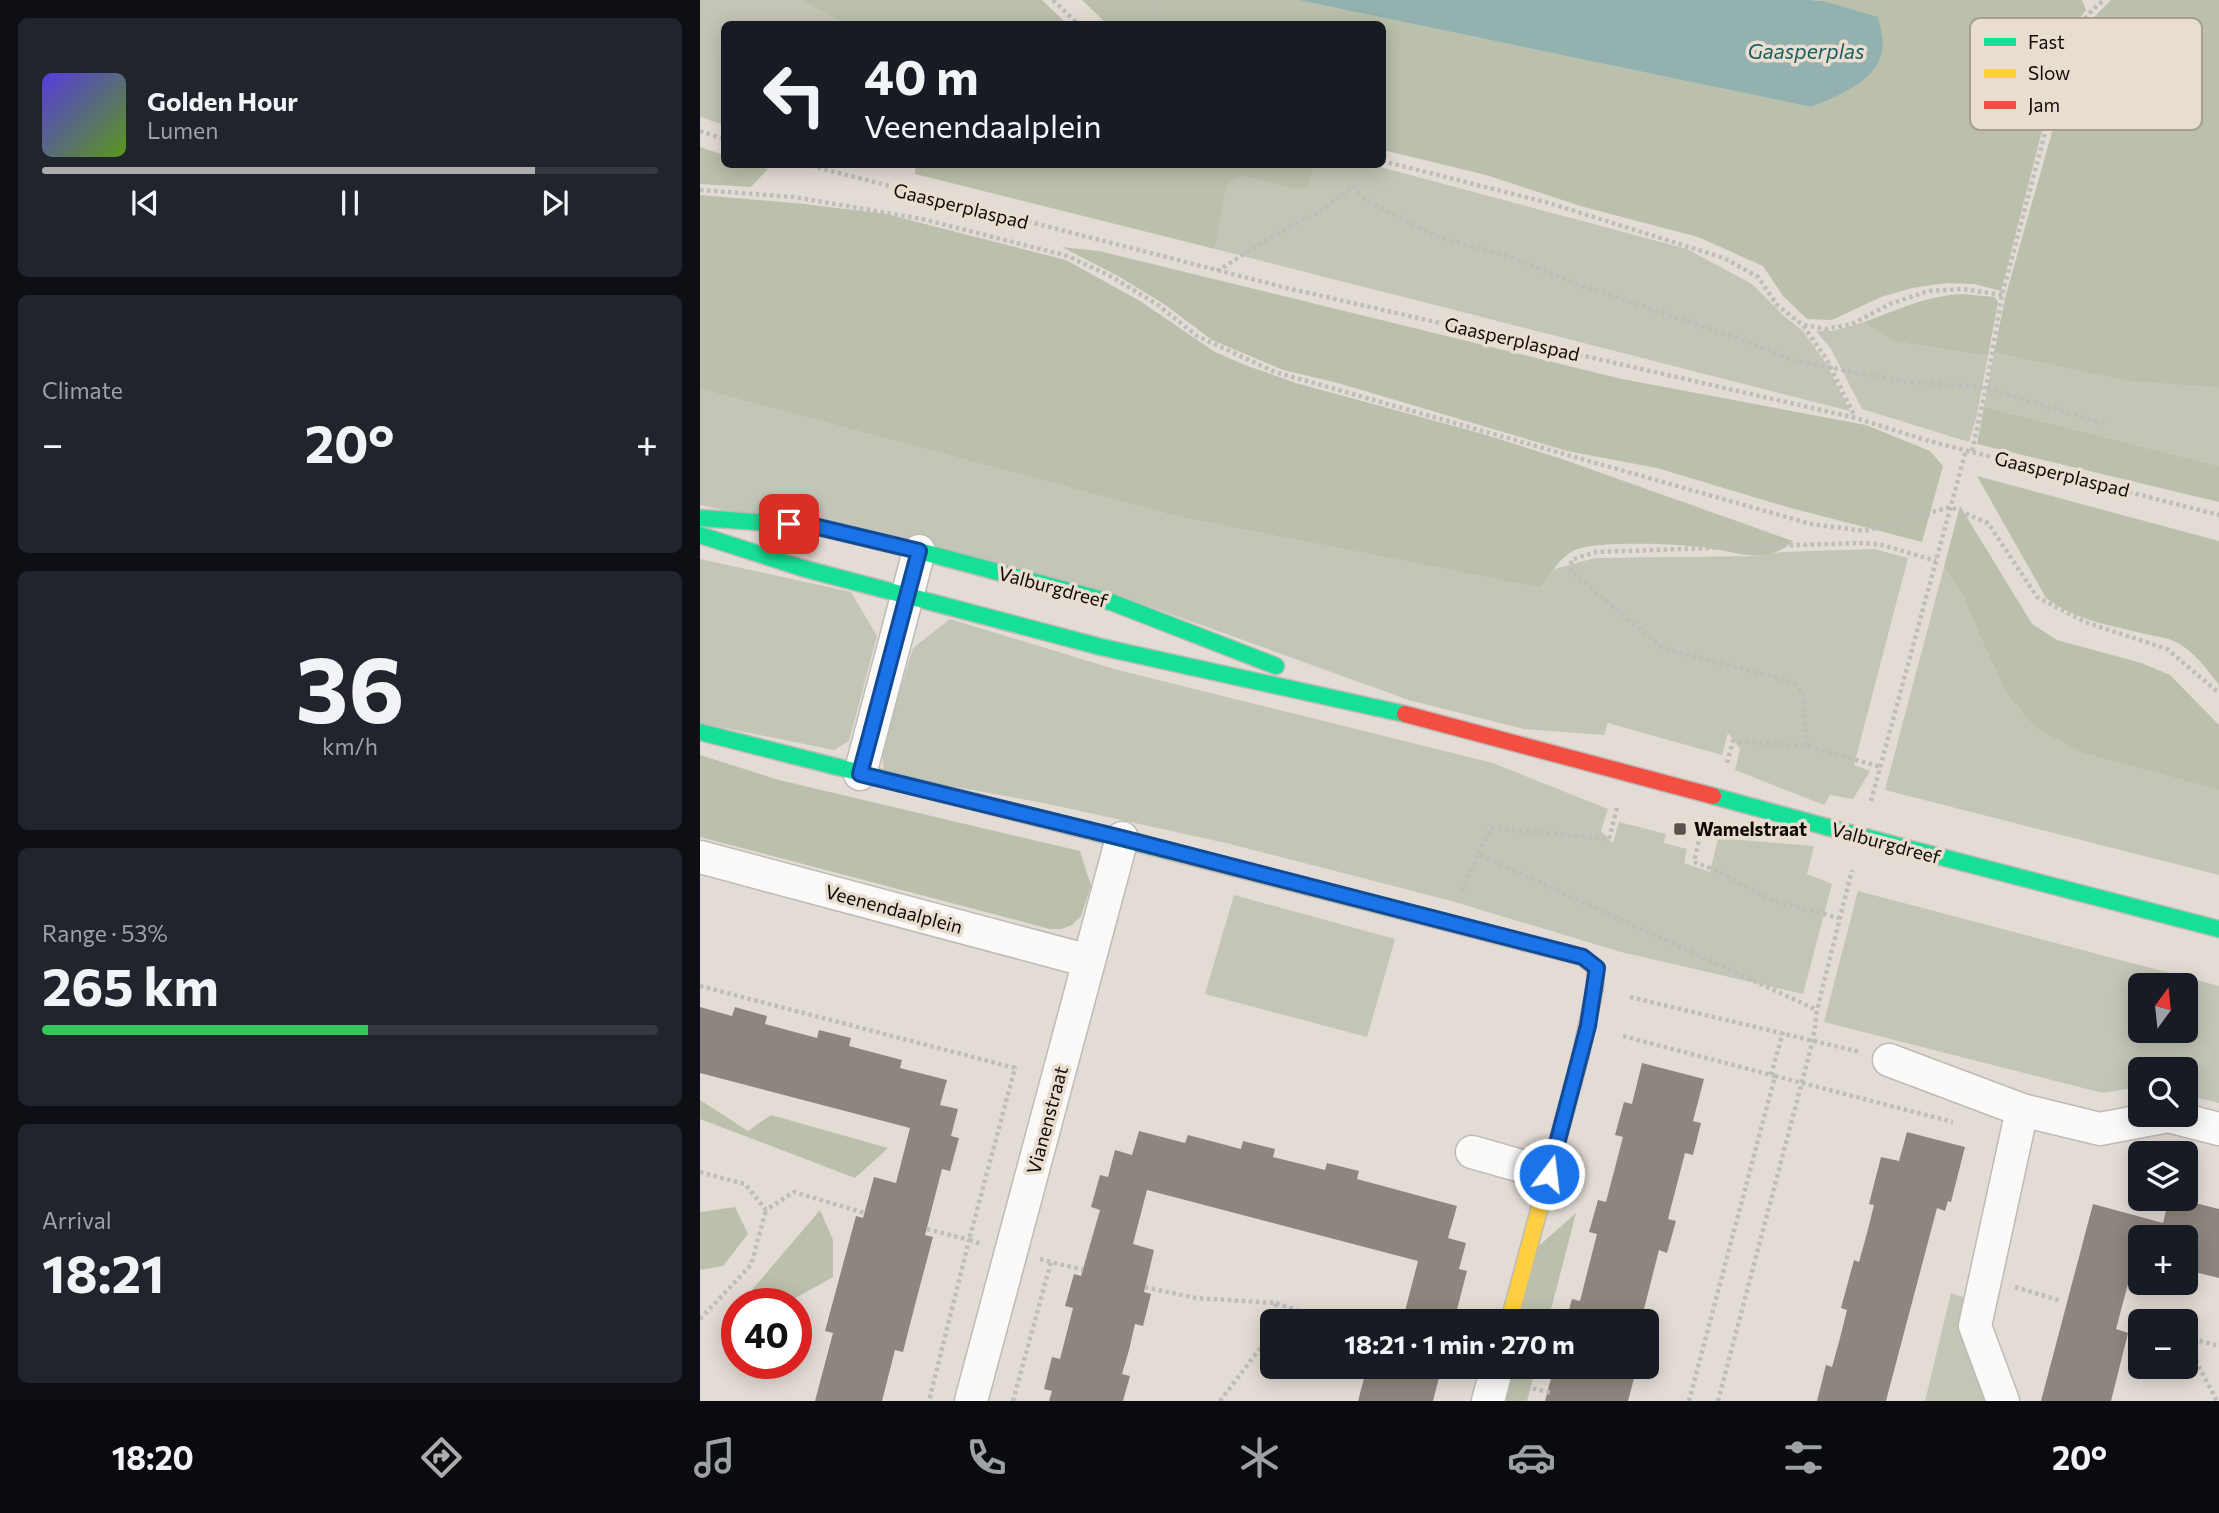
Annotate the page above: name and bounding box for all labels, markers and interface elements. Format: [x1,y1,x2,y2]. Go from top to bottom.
legend [1970,18,2202,130]
text: Fast [2028,30,2065,53]
water label: Gaasperplas [1747,38,1865,63]
text: 40 m [864,45,979,105]
icon: left [749,49,840,140]
text: Slow [2028,61,2070,84]
text: Golden Hour [147,85,298,116]
text: Jam [2028,93,2060,116]
text: Veenendaalplein [864,105,1102,145]
text: Lumen [147,116,218,144]
street label: Gaasperplaspad [891,178,1031,233]
icon: previous [126,184,164,222]
icon: pause [331,184,369,222]
icon: next [536,184,574,222]
street label: Gaasperplaspad [1442,312,1582,365]
text: Climate [42,376,123,404]
text: 20° [305,410,395,474]
text: − [42,419,64,466]
text: + [636,419,658,466]
street label: Gaasperplaspad [1992,446,2132,501]
pin [759,494,819,554]
icon: arrive [770,505,808,543]
street label: Valburgdreef [996,561,1111,612]
text: 36 [295,630,405,742]
text: km/h [322,732,378,760]
place label: Wamelstraat [1694,817,1807,840]
street label: Valburgdreef [1829,817,1944,868]
marker: Wamelstraat [1672,821,1688,837]
street label: Veenendaalplein [823,879,965,938]
text: Range · 53% [42,919,168,947]
text: 265 km [42,953,219,1017]
north arrow [2128,973,2198,1043]
map controls [2128,973,2198,1379]
button: search [2128,1057,2198,1127]
street label: Vianenstraat [1021,1063,1072,1177]
position arrow [1512,1137,1586,1211]
button: layers [2128,1141,2198,1211]
text: Arrival [42,1206,112,1234]
button: + [2128,1225,2198,1295]
text: 18:21 [42,1240,165,1304]
speed limit sign: 40 [721,1288,812,1379]
button: − [2128,1309,2198,1379]
text: 18:21 · 1 min · 270 m [1344,1328,1575,1359]
icon: directions [417,1433,466,1482]
icon: music [690,1433,739,1482]
icon: phone [962,1433,1011,1482]
icon: climate [1235,1433,1284,1482]
icon: car [1507,1433,1556,1482]
icon: filters [1779,1433,1828,1482]
text: 18:20 [112,1437,194,1477]
text: 20° [2052,1437,2107,1477]

